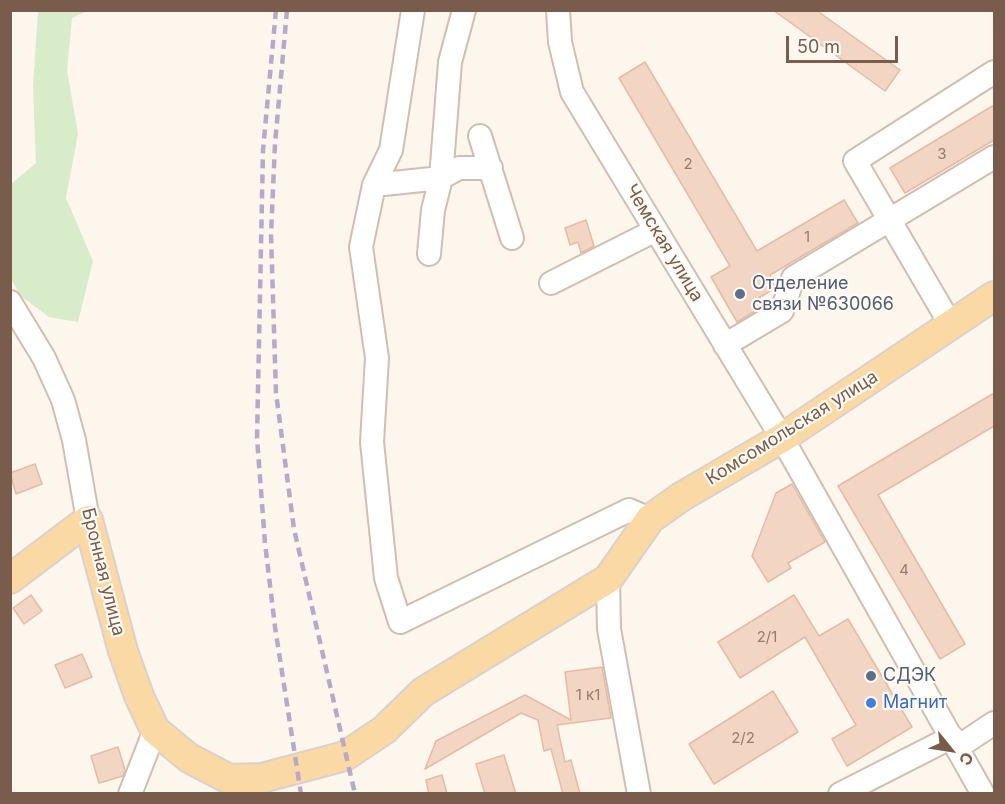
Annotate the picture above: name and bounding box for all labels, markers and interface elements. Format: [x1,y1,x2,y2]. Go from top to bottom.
scale bar [789,24,902,62]
text: 50 m [797,36,840,57]
house number: 3 [937,145,947,163]
house number: 2 [683,155,693,173]
street label: Чемская улица [620,180,708,306]
house number: 1 [804,228,810,246]
place label: Отделение связи №630066 [752,273,894,316]
marker: Отделение связи №630066 [733,287,747,301]
street label: Комсомольская улица [702,366,882,490]
street label: Бронная улица [77,506,129,638]
house number: 4 [899,561,909,579]
house number: 2/1 [757,628,777,646]
place label: СДЭК [883,665,936,687]
marker: СДЭК [864,669,878,683]
house number: 1 к1 [576,686,600,704]
place label: Магнит [883,692,947,714]
marker: Магнит [864,696,878,710]
north arrow [921,720,981,780]
house number: 2/2 [731,729,755,747]
text: С [955,749,978,769]

